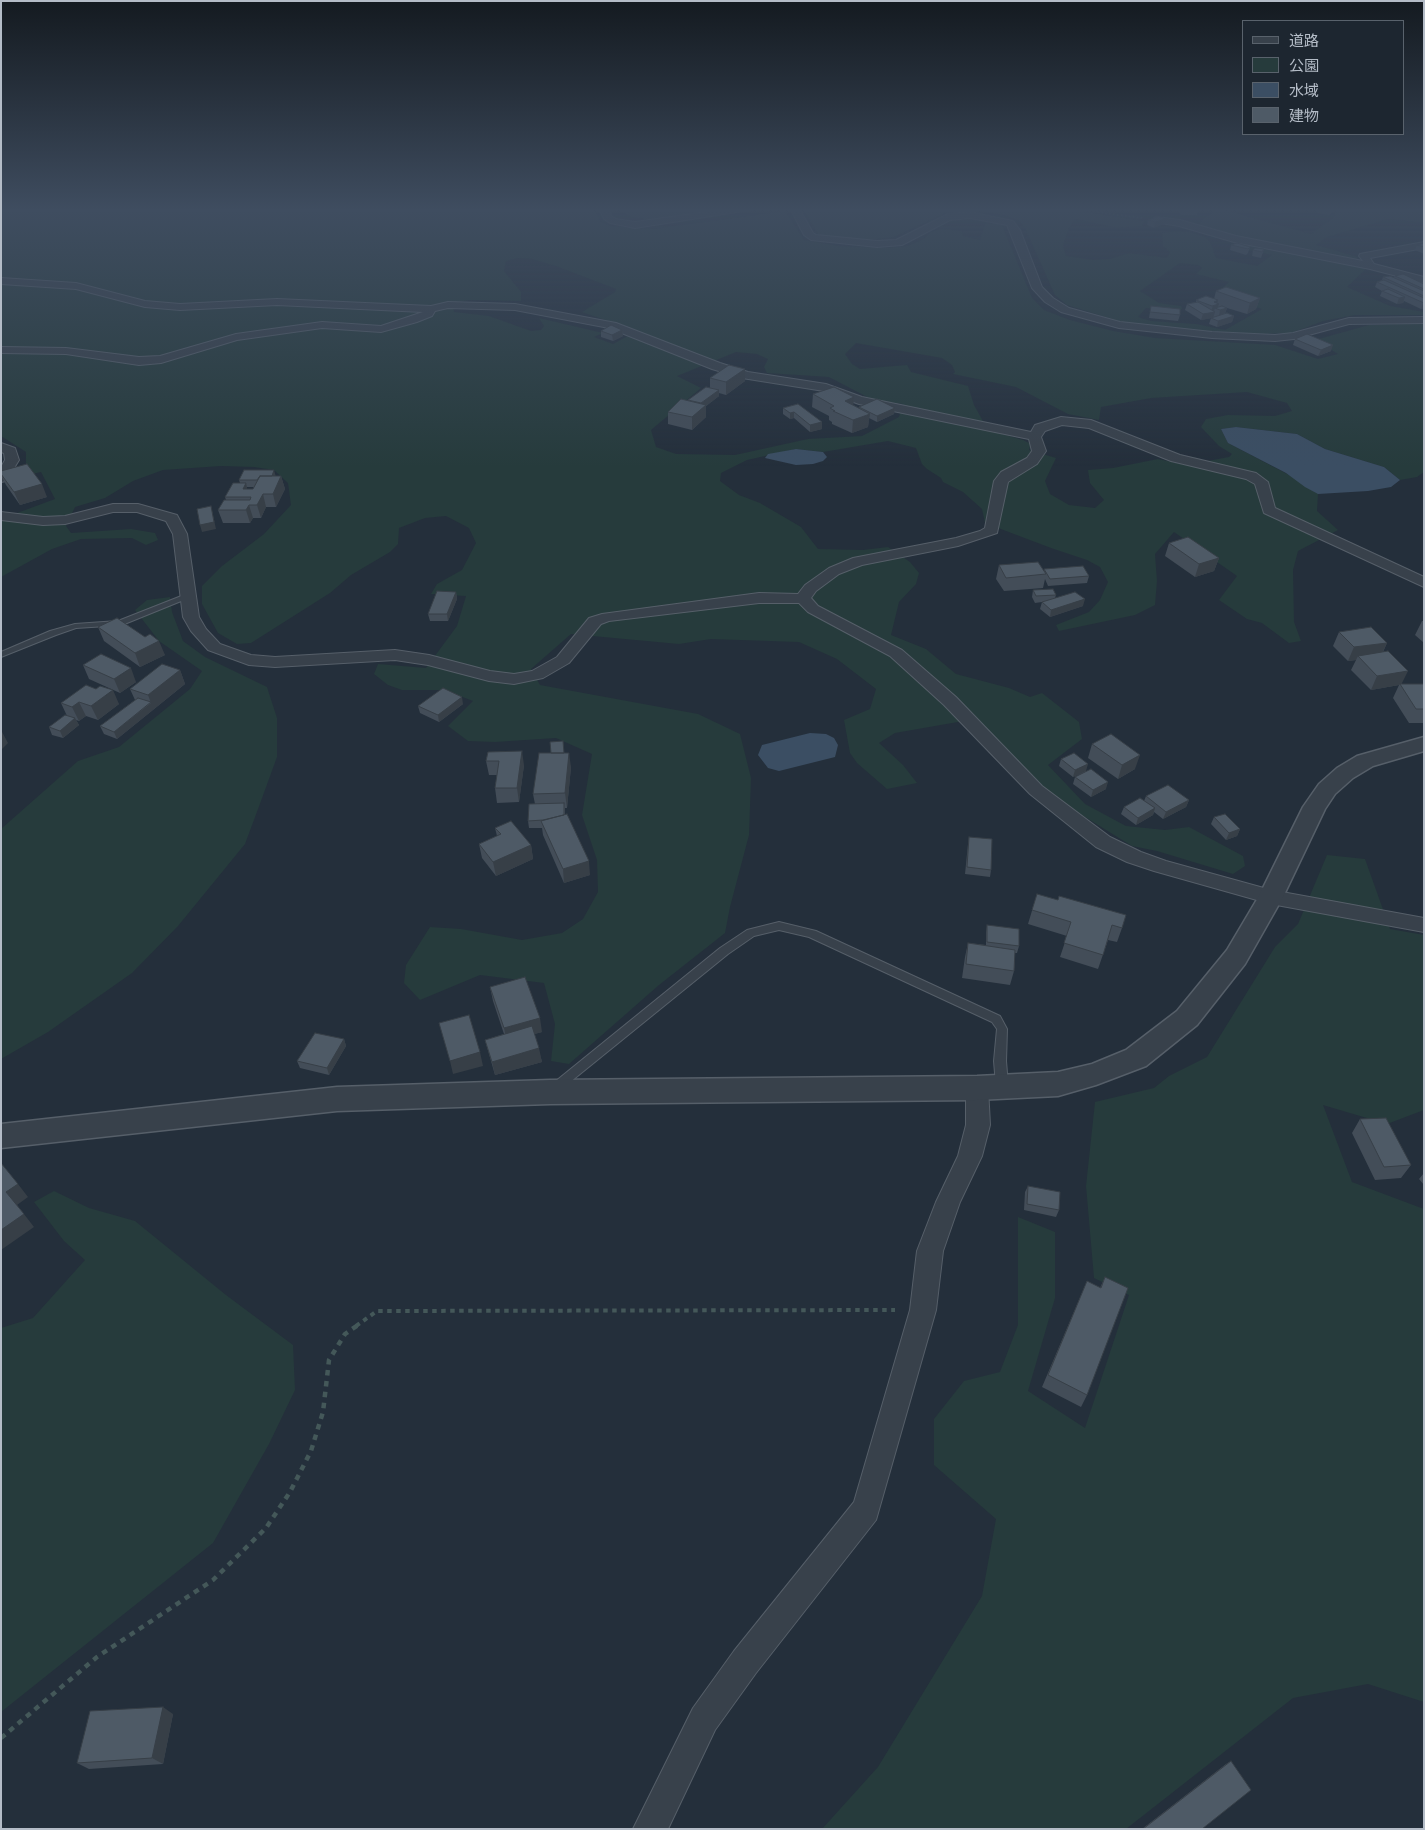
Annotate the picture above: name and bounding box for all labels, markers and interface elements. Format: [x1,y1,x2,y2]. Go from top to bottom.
legend [1242,20,1405,135]
text: 道路 [1289,31,1319,49]
text: 公園 [1289,56,1319,74]
text: 水域 [1289,81,1319,99]
text: 建物 [1289,106,1319,124]

